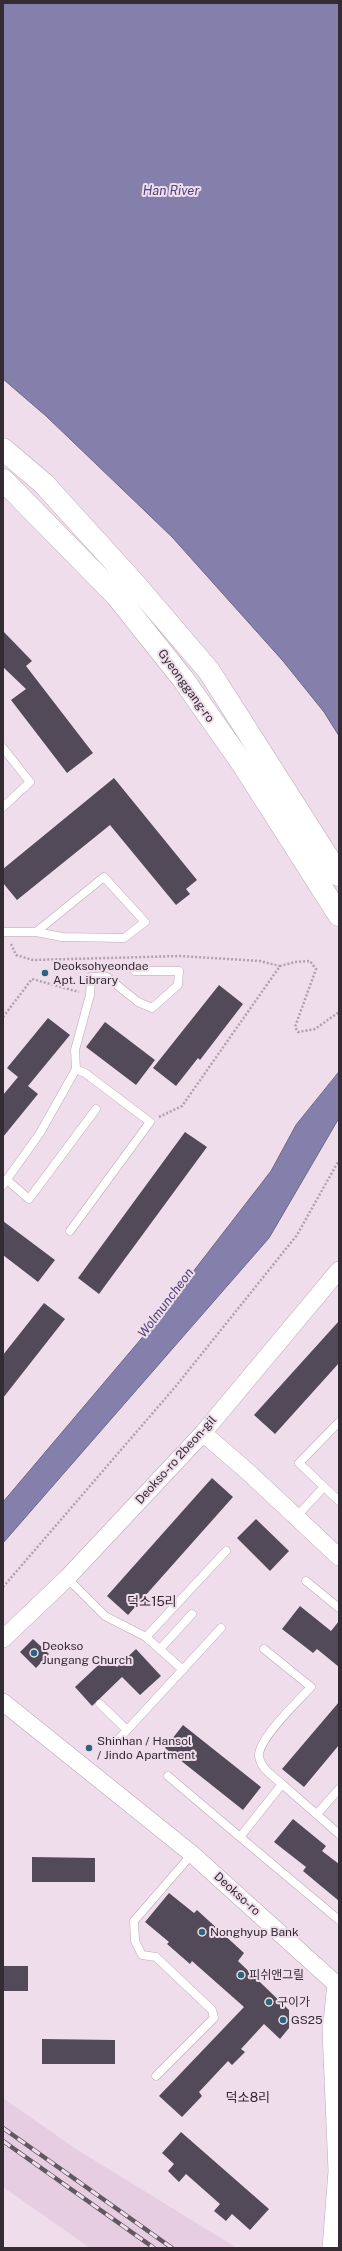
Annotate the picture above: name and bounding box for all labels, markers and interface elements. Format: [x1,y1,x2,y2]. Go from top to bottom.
water label: Han River [143,183,199,199]
street label: Gyeonggang-ro [155,647,217,725]
place label: Deoksohyeondae Apt. Library [53,959,148,987]
marker: Deoksohyeondae Apt. Library [40,968,50,978]
water label: Wolmuncheon [135,1265,197,1341]
street label: Deokso-ro 2beon-gil [133,1413,219,1507]
district label: 덕소15리 [127,1594,177,1610]
place label: Deokso Jungang Church [42,1639,132,1667]
marker: Deokso Jungang Church [29,1648,39,1658]
place label: Shinhan / Hansol / Jindo Apartment [97,1734,196,1762]
marker: Shinhan / Hansol / Jindo Apartment [84,1743,94,1753]
street label: Deokso-ro [211,1869,263,1919]
place label: Nonghyup Bank [210,1925,299,1939]
marker: Nonghyup Bank [197,1927,207,1937]
place label: 피쉬앤그릴 [249,1968,304,1982]
marker: 피쉬앤그릴 [236,1970,246,1980]
place label: 구이가 [277,1995,310,2009]
marker: 구이가 [264,1997,274,2007]
place label: GS25 [291,2013,323,2027]
marker: GS25 [278,2015,288,2025]
district label: 덕소8리 [226,2090,270,2106]

